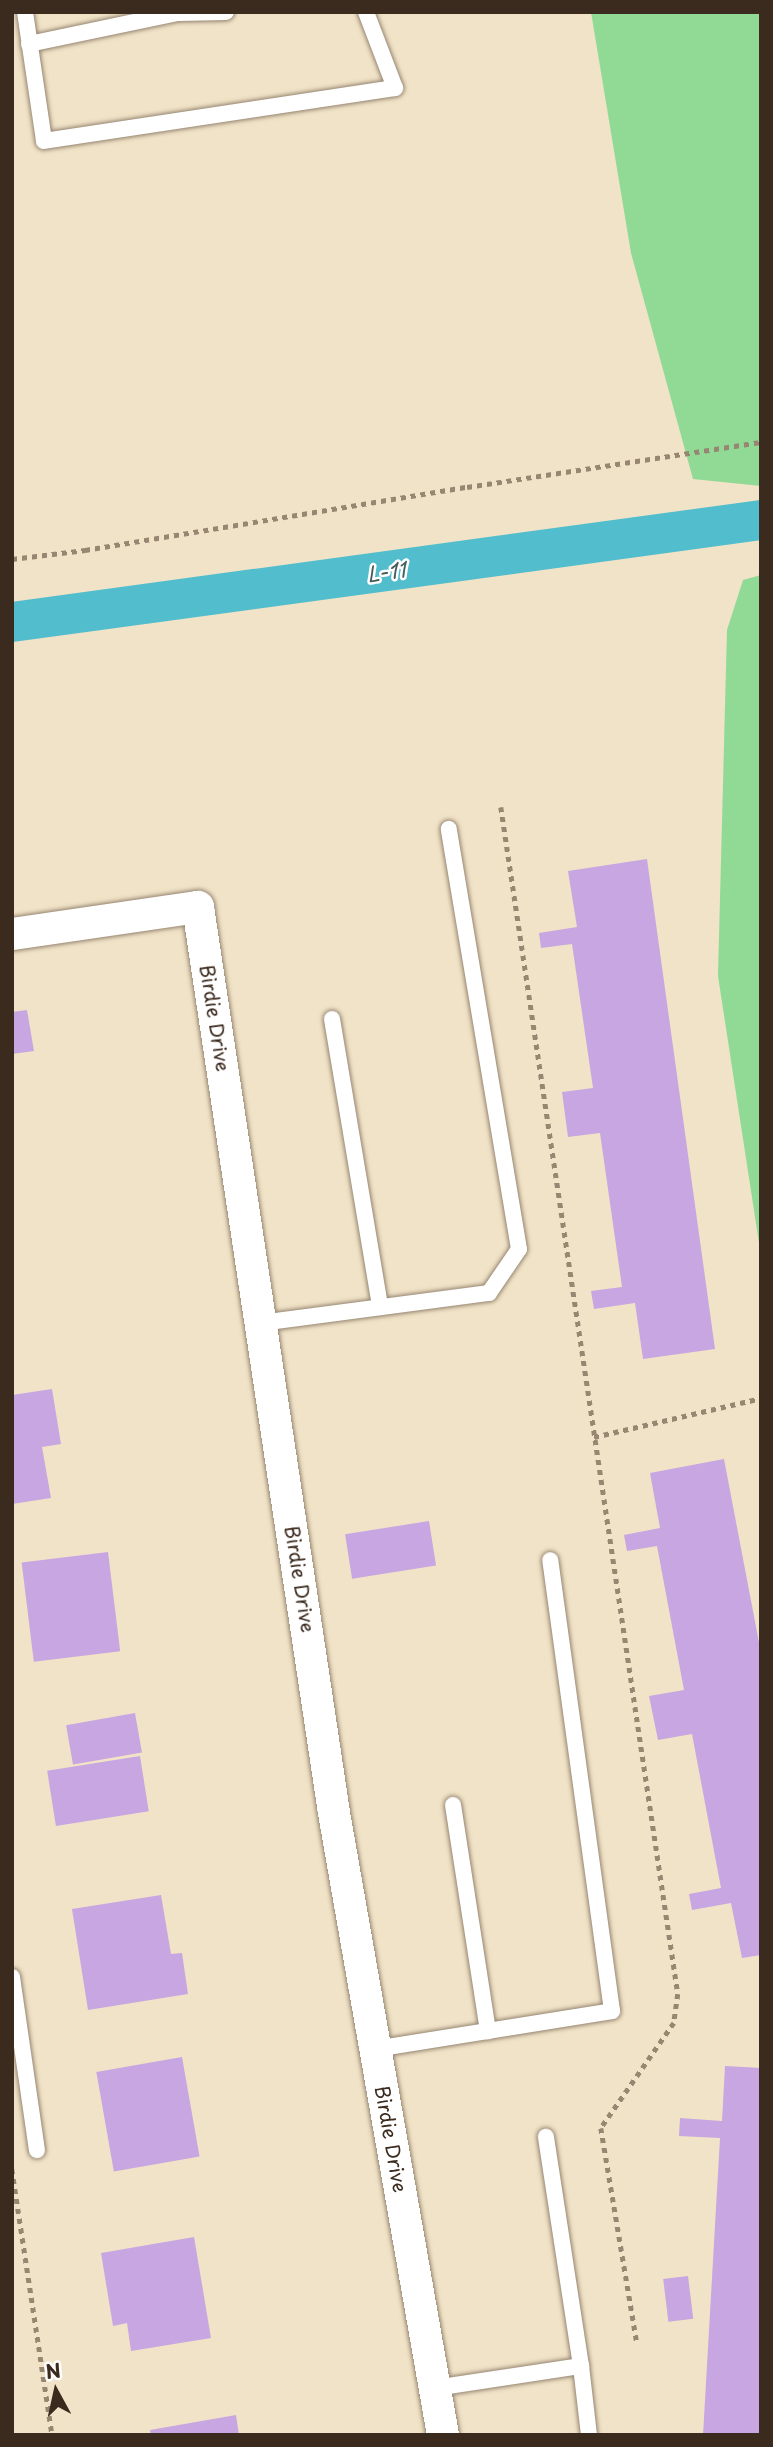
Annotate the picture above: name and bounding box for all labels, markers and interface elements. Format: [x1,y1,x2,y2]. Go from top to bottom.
water label: L-11 [365,556,407,586]
street label: Birdie Drive [195,963,235,1073]
street label: Birdie Drive [280,1524,320,1634]
street label: Birdie Drive [370,2084,412,2194]
text: N [44,2355,62,2385]
north arrow [21,2356,91,2426]

